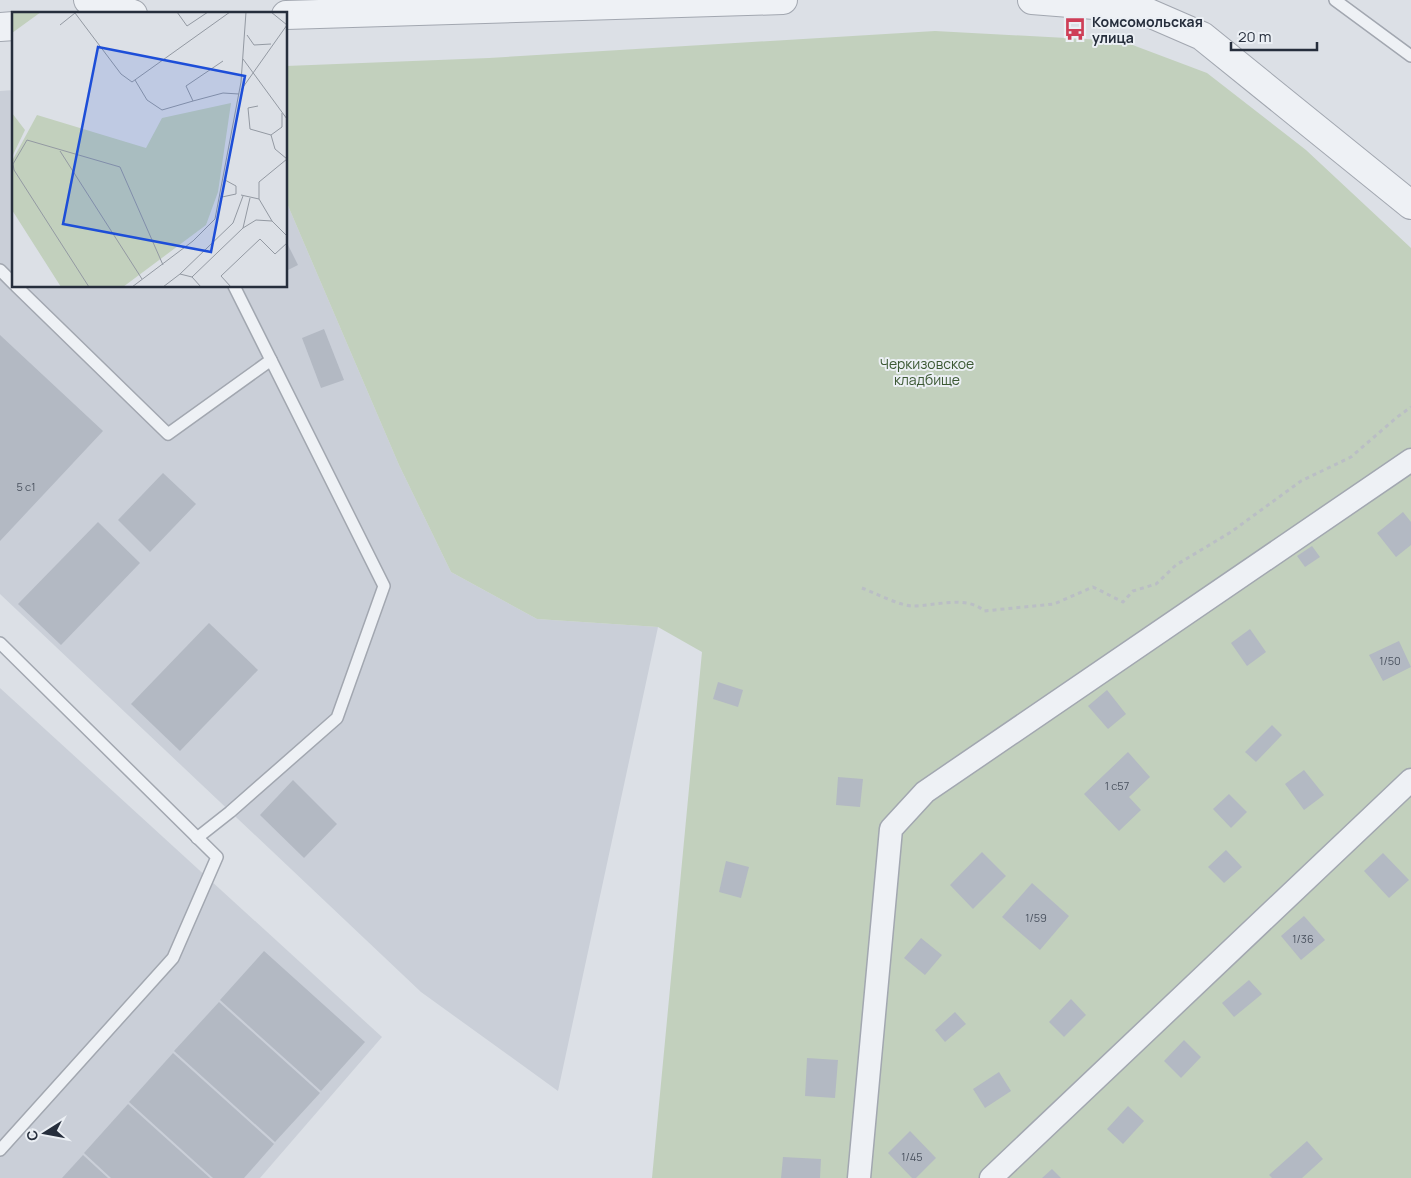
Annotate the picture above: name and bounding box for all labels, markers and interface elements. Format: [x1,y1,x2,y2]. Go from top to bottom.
inset map [12,12,288,288]
place label: Комсомольская улица [1092,12,1203,47]
bus stop icon: Комсомольская улица [1062,16,1088,42]
scale bar [1231,20,1317,52]
text: 20 m [1238,26,1271,47]
park label: Черкизовское кладбище [880,354,974,389]
house number: 5 с1 [17,479,35,494]
house number: 1/50 [1379,653,1401,668]
house number: 1 с57 [1105,778,1129,793]
house number: 1/59 [1025,910,1047,925]
house number: 1/36 [1292,931,1314,946]
north arrow [20,1108,70,1158]
text: С [21,1129,42,1142]
house number: 1/45 [901,1149,923,1164]

